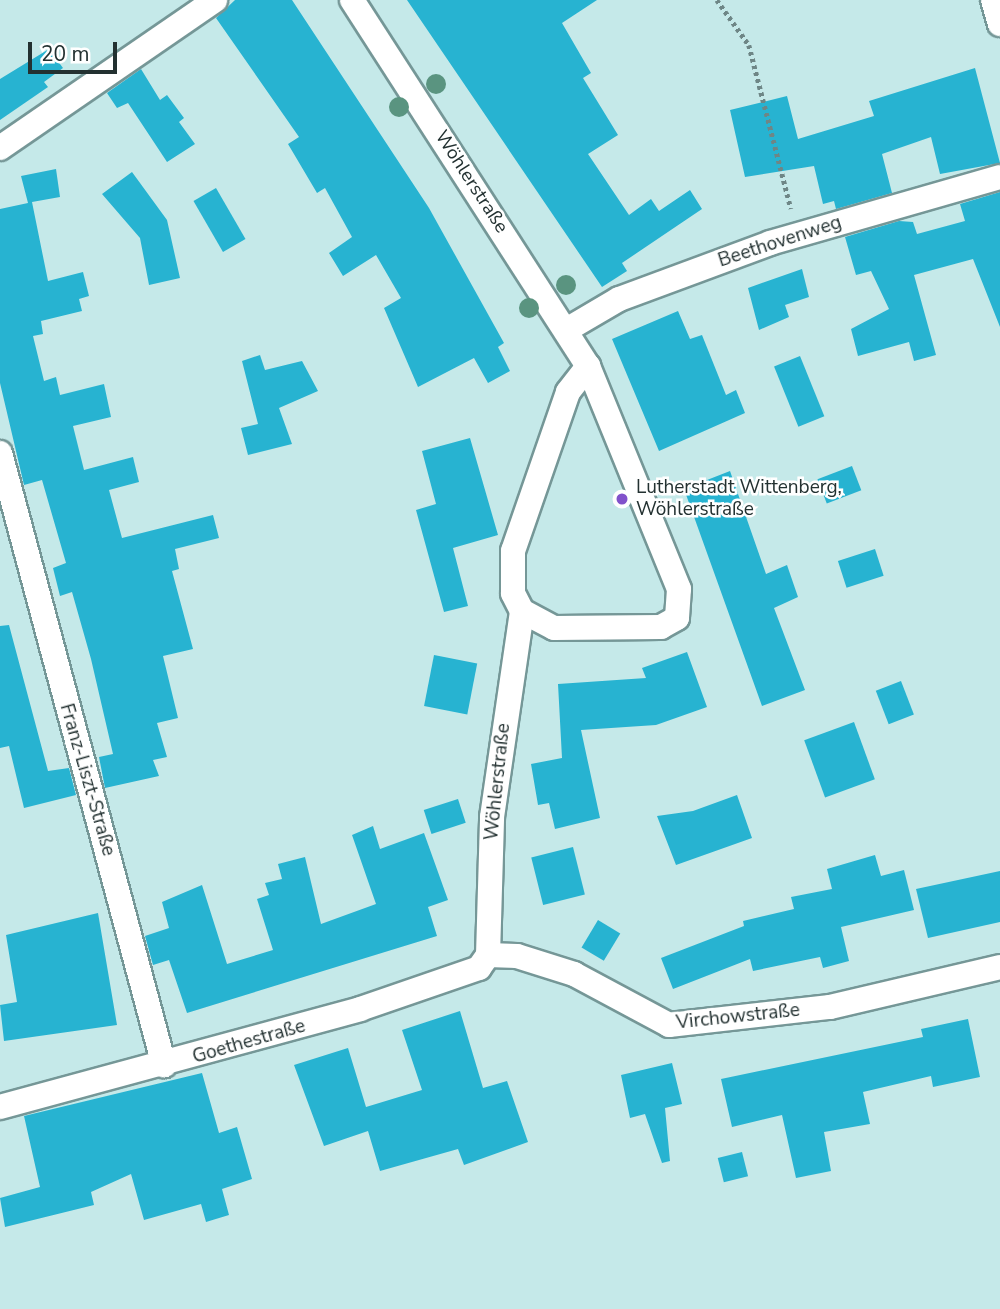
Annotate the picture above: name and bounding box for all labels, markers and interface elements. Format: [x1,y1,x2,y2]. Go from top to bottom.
scale bar [32,28,121,72]
text: 20 m [41,40,90,68]
street label: Wöhlerstraße [429,126,513,238]
street label: Beethovenweg [715,211,845,273]
place label: Lutherstadt Wittenberg, Wöhlerstraße [636,477,842,521]
marker: Lutherstadt Wittenberg, Wöhlerstraße [614,491,630,507]
street label: Franz-Liszt-Straße [54,701,120,859]
street label: Wöhlerstraße [481,722,515,842]
street label: Virchowstraße [675,999,801,1035]
street label: Goethestraße [190,1015,308,1069]

